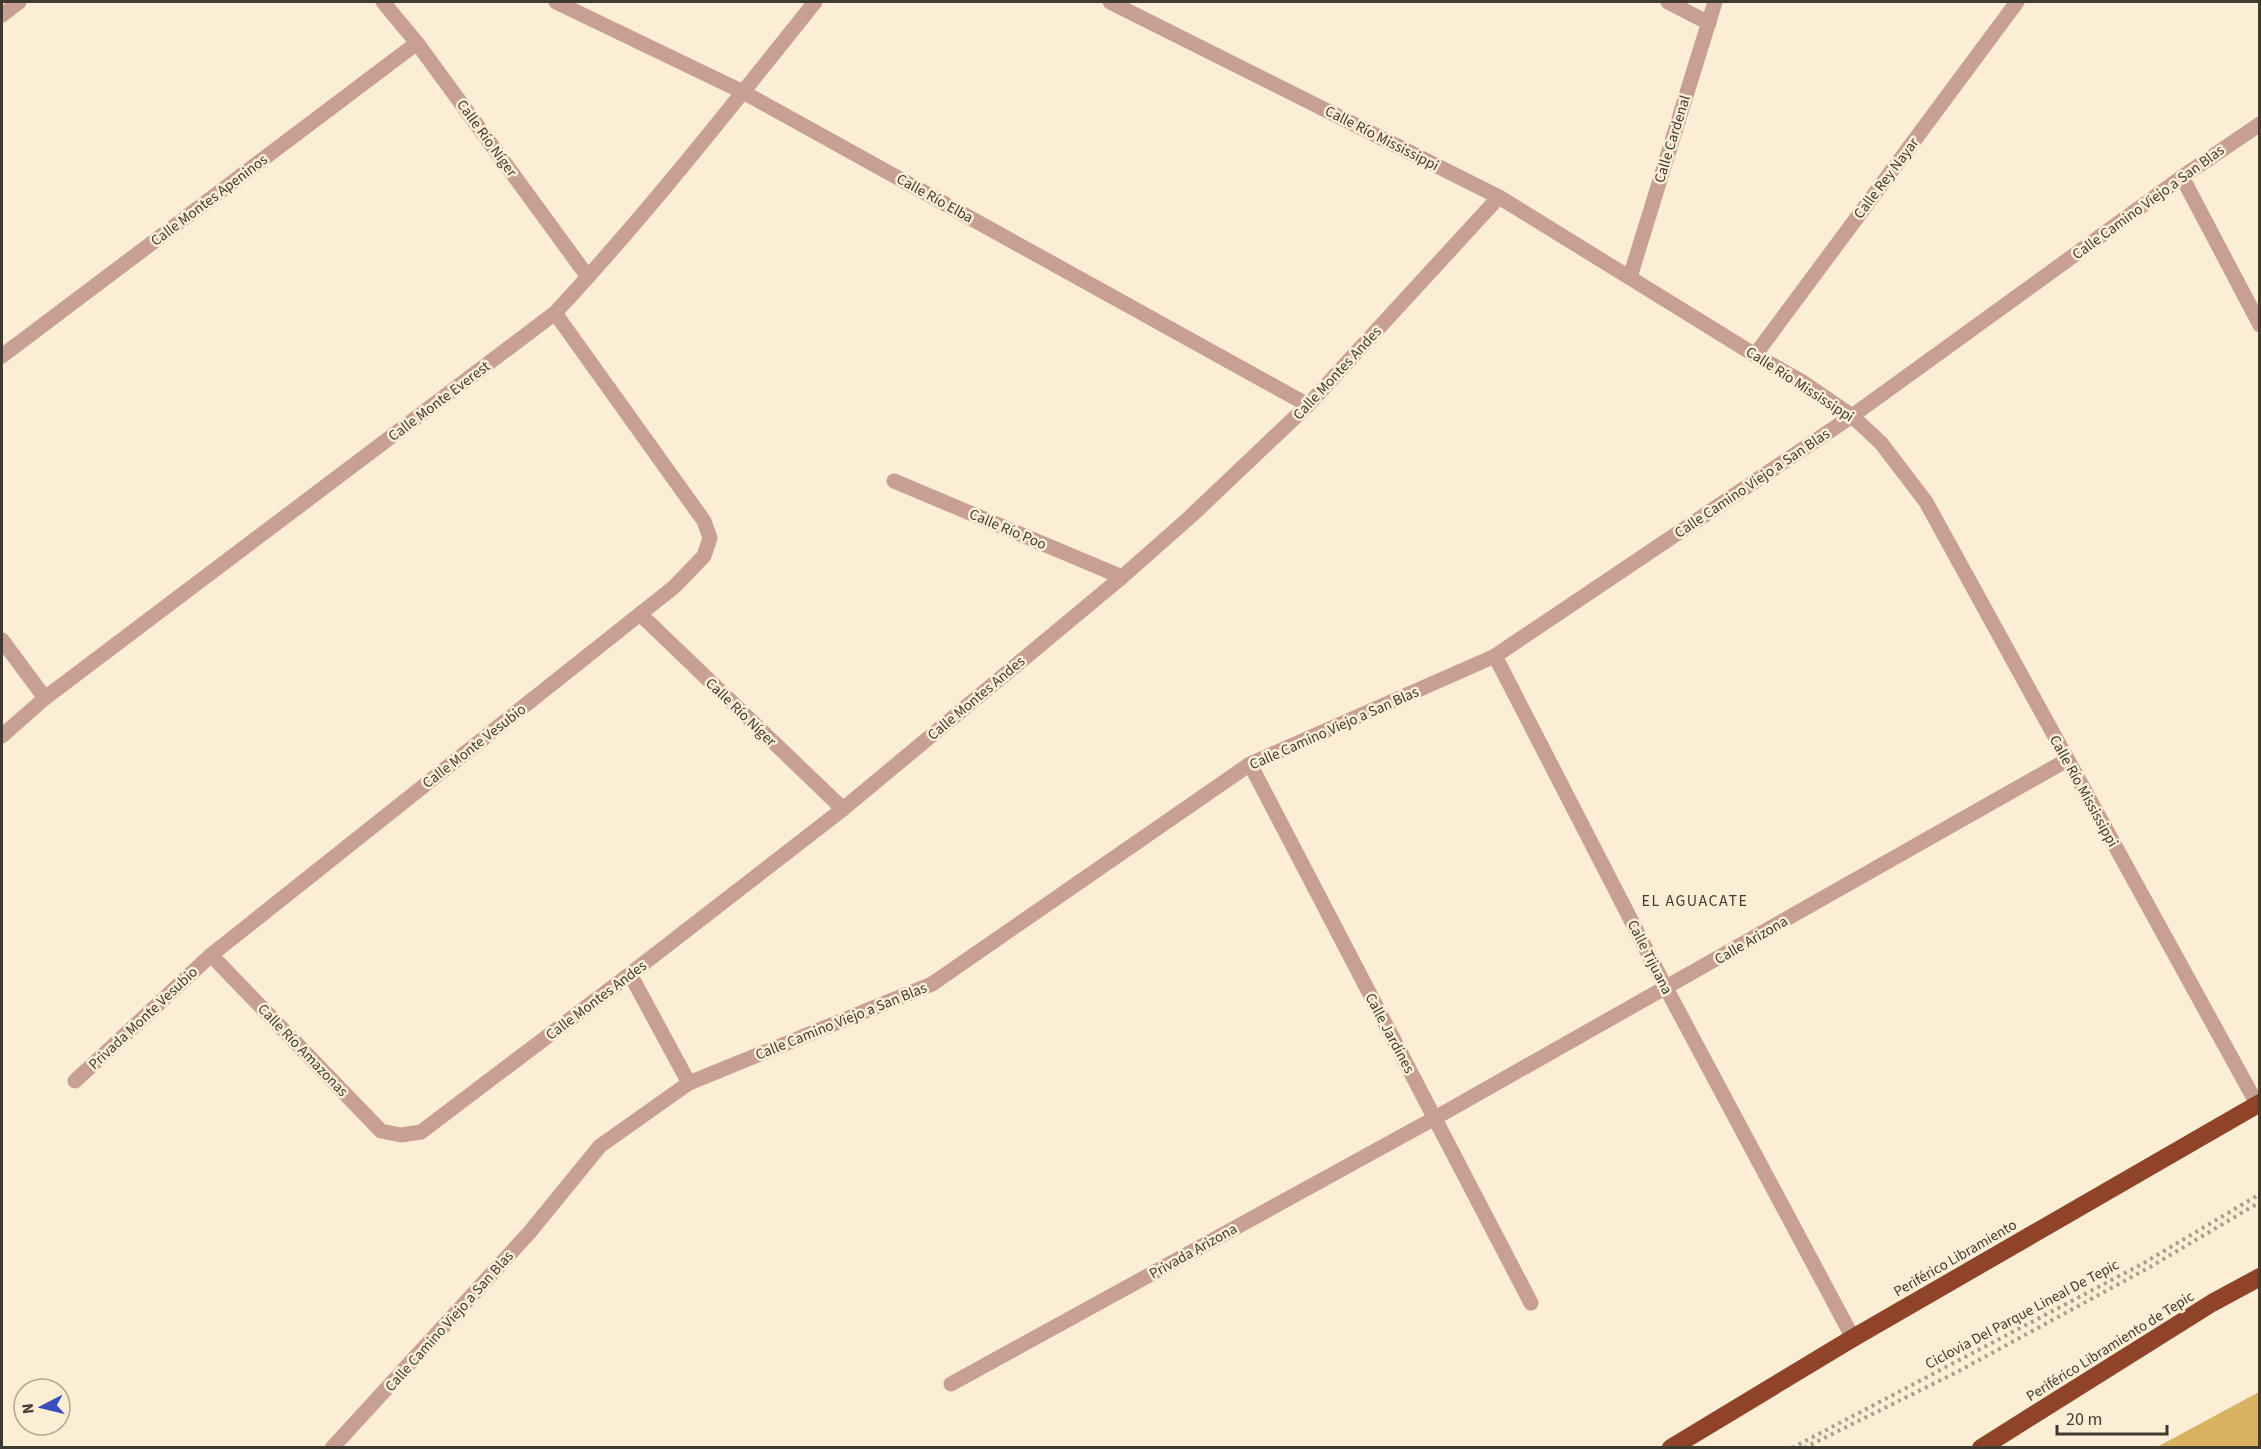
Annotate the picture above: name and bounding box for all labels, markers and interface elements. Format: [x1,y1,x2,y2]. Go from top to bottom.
street label: Calle Cardenal [1649,93,1696,186]
street label: Calle Río Níger [451,95,522,182]
street label: Calle Río Mississippi [1321,101,1442,176]
street label: Calle Rey Nayar [1849,133,1924,223]
street label: Calle Camino Viejo a San Blas [2068,140,2229,265]
street label: Calle Montes Apeninos [146,149,272,251]
street label: Calle Río Elba [893,169,977,228]
street label: Calle Montes Andes [1288,322,1386,425]
street label: Calle Río Mississippi [1742,342,1858,427]
street label: Calle Monte Everest [384,356,495,447]
street label: Calle Camino Viejo a San Blas [1670,423,1834,543]
street label: Calle Río Poo [966,504,1050,555]
street label: Calle Montes Andes [923,651,1030,745]
street label: Calle Río Níger [701,673,781,752]
street label: Calle Camino Viejo a San Blas [1246,682,1422,775]
street label: Calle Monte Vesubio [418,699,531,794]
street label: Calle Río Mississippi [2044,731,2123,851]
district label: EL AGUACATE [1642,890,1748,912]
street label: Calle Arizona [1711,911,1792,970]
street label: Calle Tijuana [1622,916,1677,998]
street label: Calle Montes Andes [541,955,651,1045]
street label: Privada Monte Vesubio [84,962,203,1075]
street label: Calle Camino Viejo a San Blas [752,977,930,1066]
street label: Calle Jardines [1360,989,1419,1077]
street label: Calle Río Amazonas [253,999,353,1102]
street label: Periférico Libramiento [1890,1215,2021,1302]
street label: Privada Arizona [1145,1219,1241,1284]
street label: Calle Camino Viejo a San Blas [380,1246,519,1396]
street label: Ciclovia Del Parque Lineal De Tepic [1922,1254,2123,1375]
street label: Periférico Libramiento de Tepic [2022,1286,2198,1407]
north arrow [12,1377,72,1437]
scale bar [2057,1398,2166,1436]
text: N [17,1402,40,1415]
text: 20 m [2066,1407,2102,1432]

